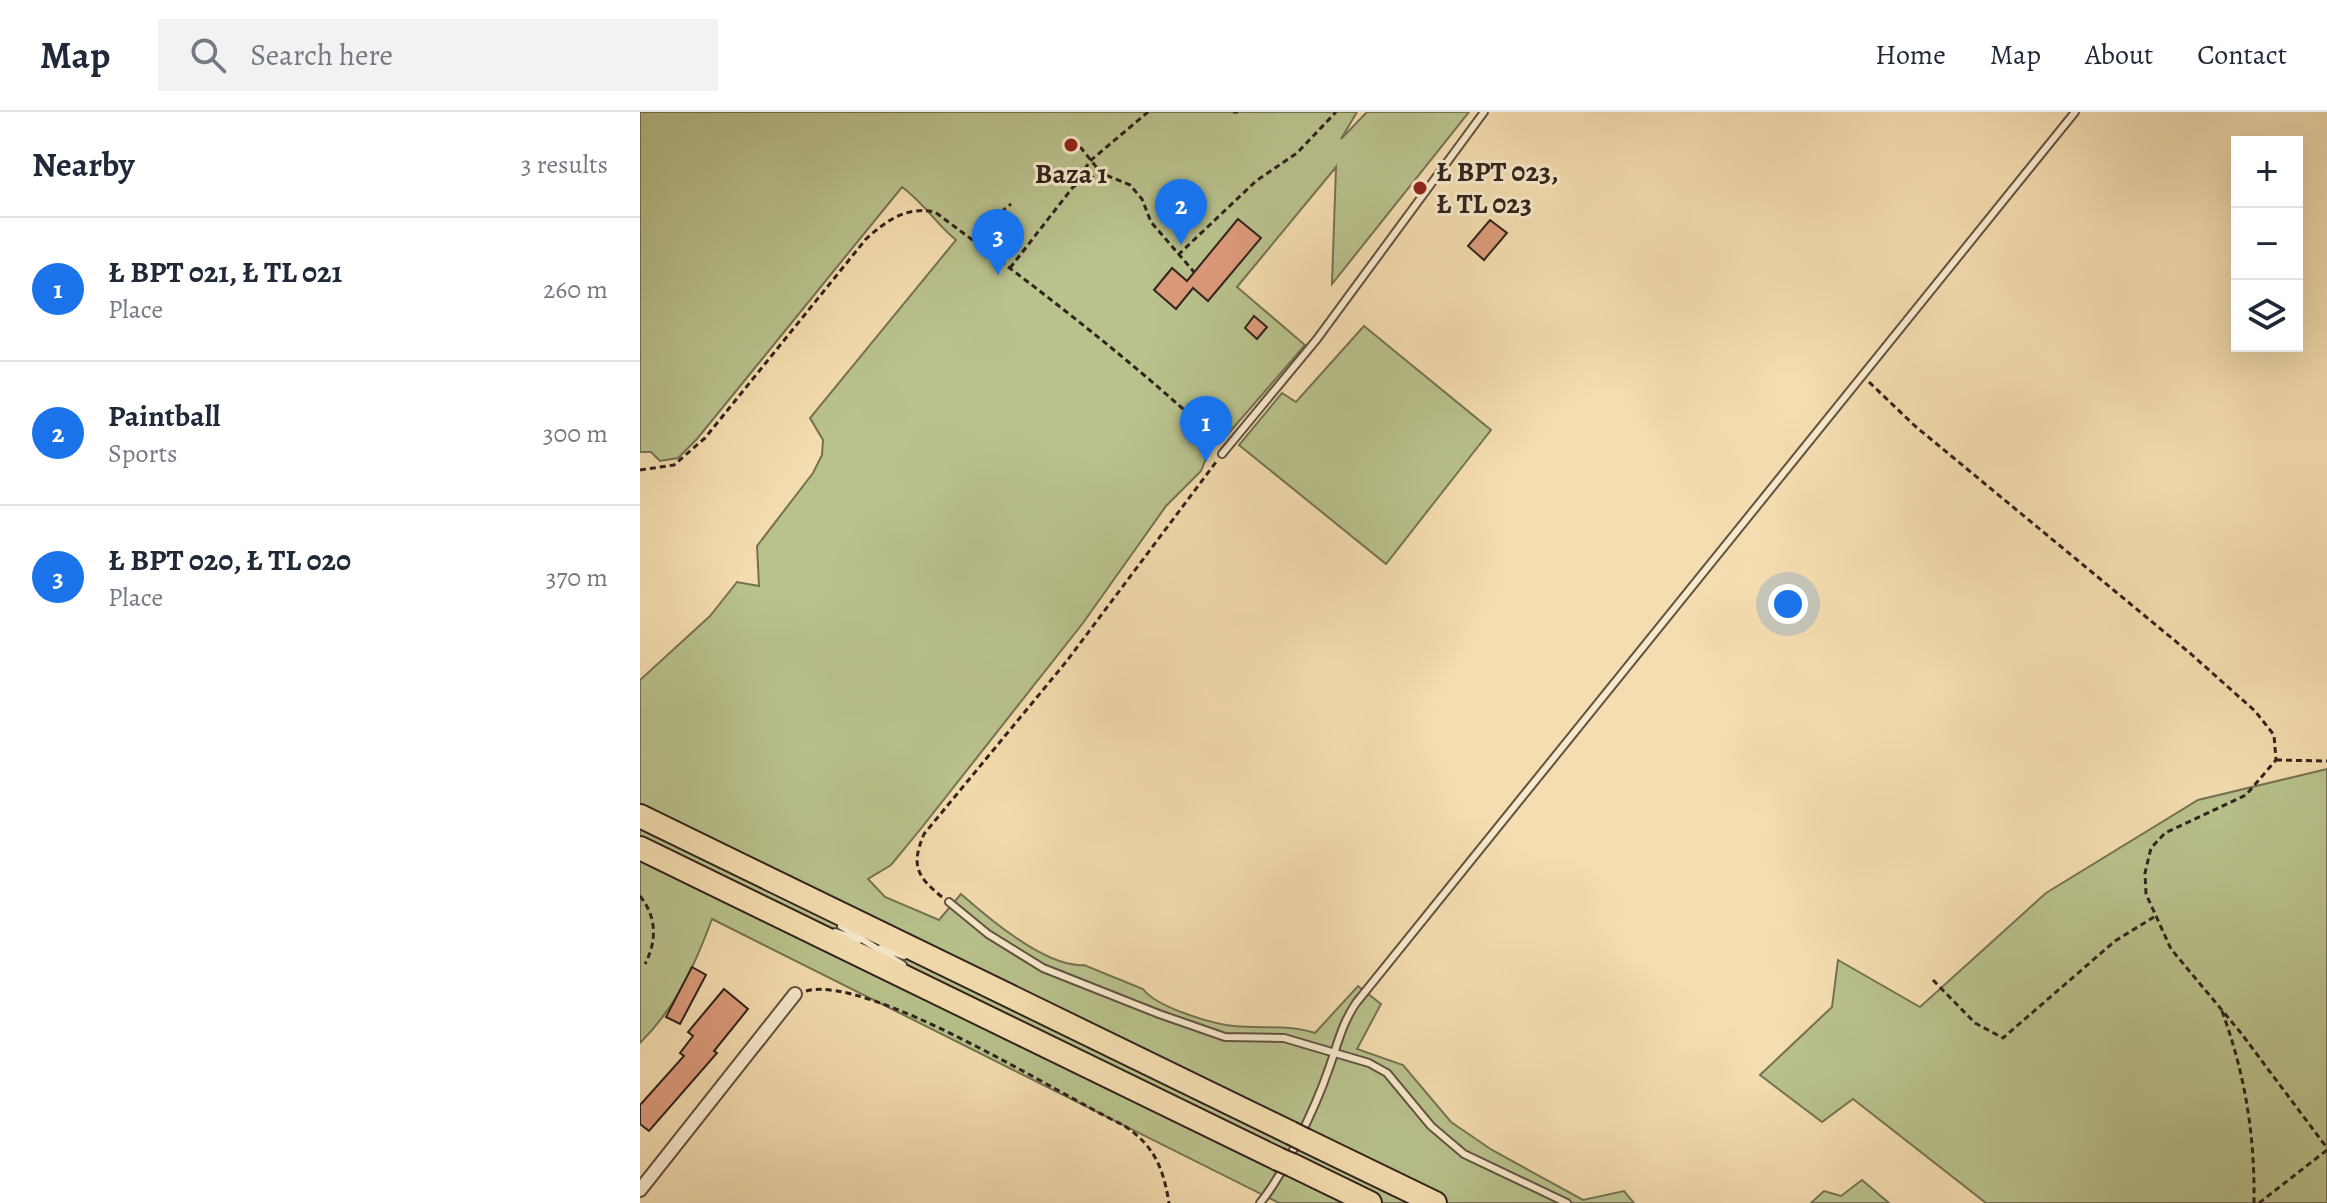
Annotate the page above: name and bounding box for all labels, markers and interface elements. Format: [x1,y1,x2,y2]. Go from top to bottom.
search box [158,19,718,91]
text: Map [40,29,110,81]
icon: search [186,33,230,77]
text: Search here [250,35,393,75]
text: Home [1875,36,1946,74]
text: Map [1990,36,2041,74]
text: About [2085,36,2153,74]
text: Contact [2197,36,2287,74]
marker: Baza 1 [1062,136,1080,154]
map controls [2231,136,2303,352]
button: + [2231,136,2303,208]
text: Nearby [32,141,135,188]
text: 3 results [521,147,608,182]
place label: Ł BPT 023, Ł TL 023 [1436,153,1559,223]
place label: Baza 1 [1035,155,1107,193]
pin: 2 [1155,179,1207,245]
marker: Ł BPT 023, Ł TL 023 [1411,179,1429,197]
button: − [2231,208,2303,280]
pin: 3 [972,209,1024,275]
text: Ł BPT 021, Ł TL 021 [108,252,342,292]
text: 1 [53,272,63,307]
text: 260 m [543,272,608,307]
button: layers [2231,280,2303,352]
text: Place [108,292,163,327]
text: Paintball [108,396,220,436]
pin: 1 [1180,396,1232,462]
text: 2 [52,416,64,451]
text: 300 m [543,416,608,451]
text: Sports [108,436,177,471]
text: Ł BPT 020, Ł TL 020 [108,540,351,580]
text: 3 [52,560,64,595]
text: 370 m [546,560,608,595]
text: Place [108,580,163,615]
your location [1768,584,1808,624]

